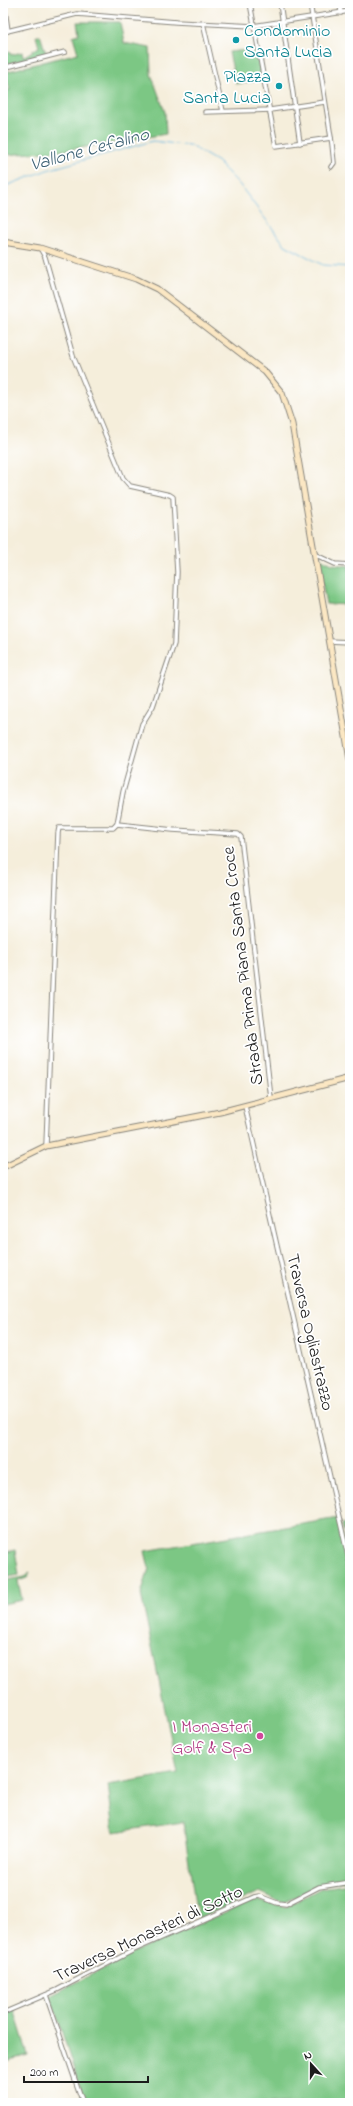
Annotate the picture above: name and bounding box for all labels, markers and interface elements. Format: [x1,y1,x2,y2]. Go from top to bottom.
place label: Condominio Santa Lucia [244,19,332,66]
marker: Condominio Santa Lucia [231,35,241,45]
place label: Piazza Santa Lucia [183,65,271,112]
marker: Piazza Santa Lucia [274,81,284,91]
water label: Vallone Cefalino [27,121,153,179]
street label: Strada Prima Piana Santa Croce [216,844,272,1087]
street label: Traversa Ogliastrazzo [277,1251,340,1414]
place label: I Monasteri Golf & Spa [172,1715,252,1762]
marker: I Monasteri Golf & Spa [255,1731,265,1741]
street label: Traversa Monasteri di Sotto [50,1880,248,1990]
north arrow [291,2044,331,2084]
text: N [301,2047,314,2064]
scale bar [24,2058,148,2084]
text: 200 m [30,2064,59,2082]

